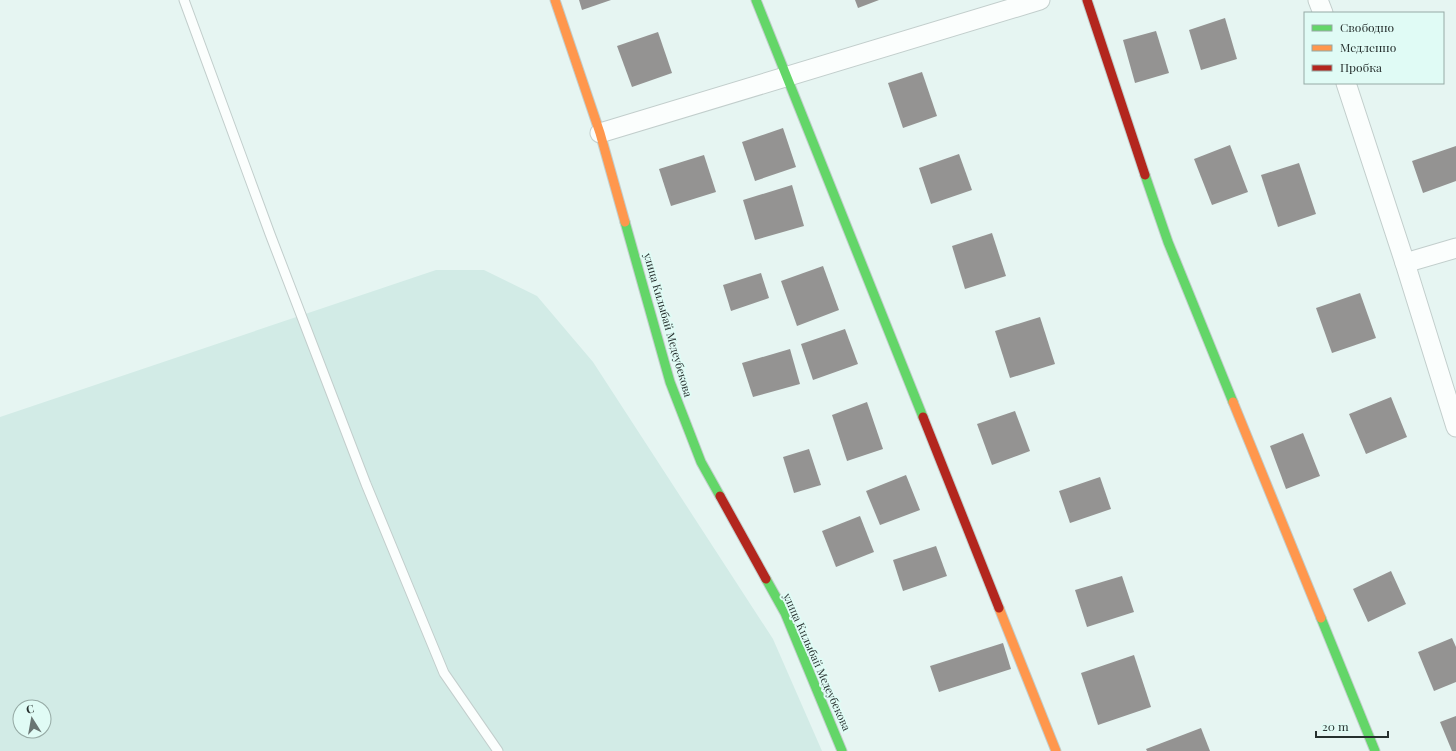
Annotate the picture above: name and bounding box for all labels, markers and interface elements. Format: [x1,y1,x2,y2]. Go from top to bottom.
legend [1304,12,1444,84]
text: Свободно [1340,19,1395,35]
text: Медленно [1340,39,1397,55]
text: Пробка [1340,59,1382,75]
street label: улица Килыбай Медеубекова [640,250,696,399]
street label: улица Килыбай Медеубекова [780,590,855,733]
north arrow [12,699,52,739]
text: С [25,701,35,717]
scale bar [1316,713,1388,739]
text: 20 m [1322,718,1349,734]

